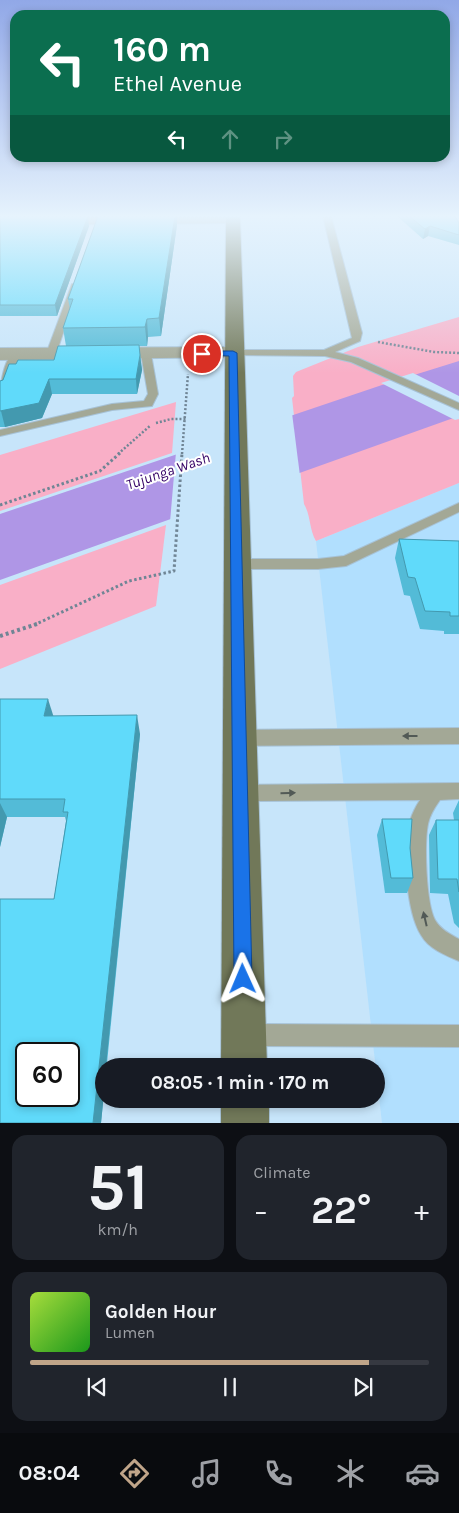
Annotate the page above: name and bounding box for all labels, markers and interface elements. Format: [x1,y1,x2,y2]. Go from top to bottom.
text: 160 m [113,29,211,70]
icon: left [30,30,95,95]
text: Ethel Avenue [113,71,242,97]
icon: left [163,125,191,153]
icon: ahead [216,125,244,153]
icon: right [269,125,297,153]
pin [181,333,223,375]
icon: arrive [188,340,216,368]
water label: Tujunga Wash [124,448,212,494]
one-way arrow [402,732,418,740]
one-way arrow [281,788,297,796]
one-way arrow [421,911,429,926]
position arrow [216,952,268,1004]
speed limit sign: 60 [15,1042,80,1107]
text: 08:05 · 1 min · 170 m [151,1072,329,1094]
text: 51 [87,1149,148,1225]
text: Climate [254,1163,311,1182]
text: 22° [311,1188,372,1233]
text: − [254,1194,268,1227]
text: + [414,1194,429,1227]
text: km/h [97,1220,138,1239]
text: Golden Hour [105,1301,216,1323]
text: Lumen [105,1323,155,1342]
icon: previous [83,1373,111,1401]
icon: pause [216,1373,244,1401]
icon: next [349,1373,377,1401]
icon: directions [117,1456,152,1491]
icon: music [189,1456,224,1491]
icon: phone [261,1456,296,1491]
icon: climate [333,1456,368,1491]
icon: car [405,1456,440,1491]
text: 08:04 [19,1460,80,1486]

